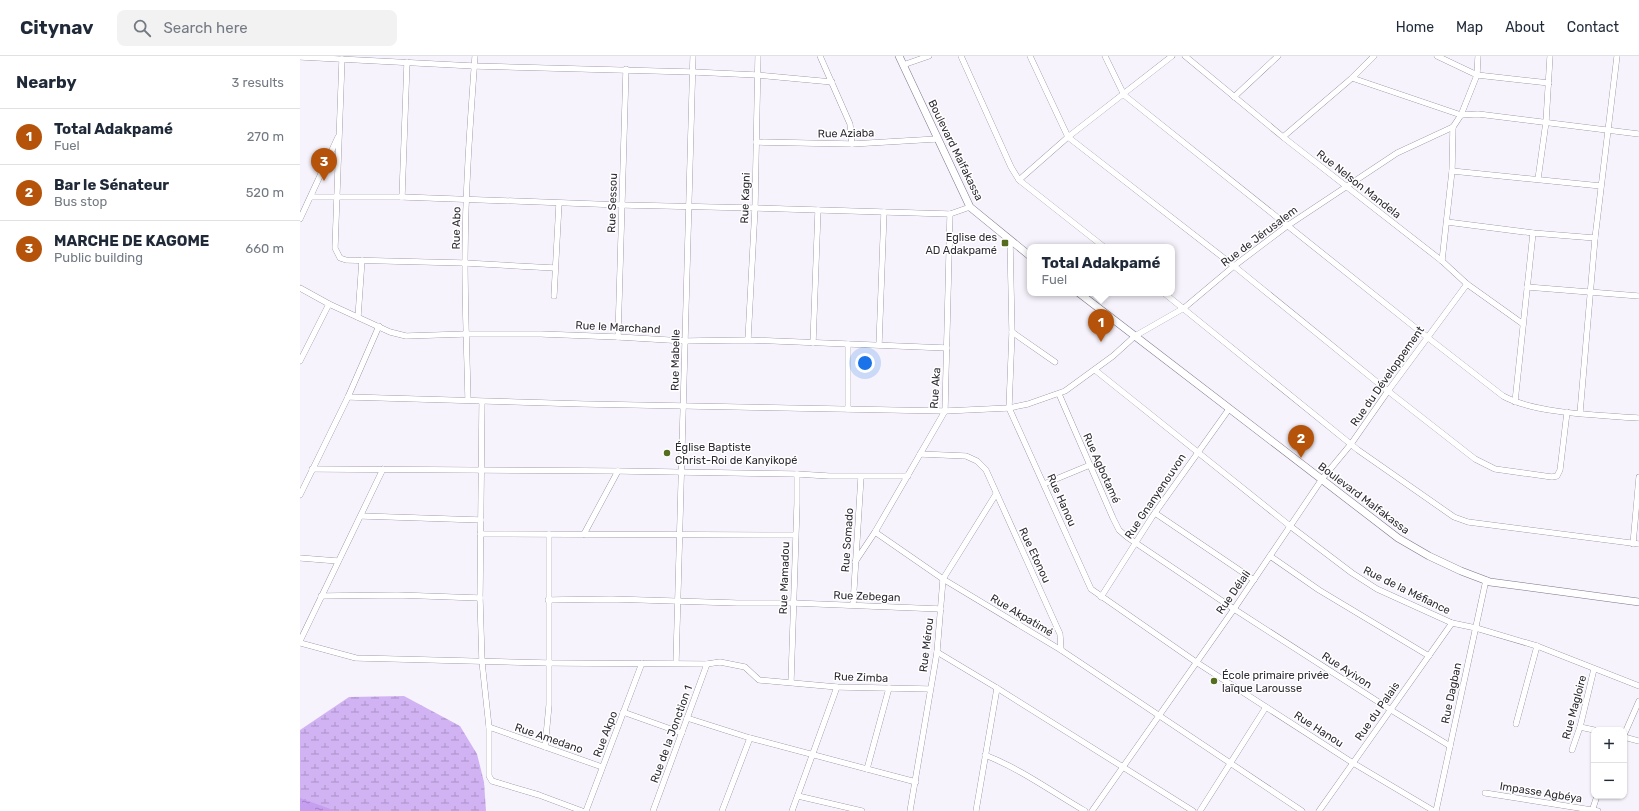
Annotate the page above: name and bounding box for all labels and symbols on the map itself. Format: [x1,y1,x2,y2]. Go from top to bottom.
street label: Boulevard Malfakassa [925,98,986,203]
street label: Rue Aziaba [818,127,874,140]
street label: Rue Nelson Mandela [1314,147,1403,221]
pin: 3 [311,148,337,181]
street label: Rue Kagni [738,172,753,224]
street label: Rue Sessou [605,173,620,233]
street label: Rue de Jérusalem [1219,203,1300,269]
street label: Rue Abo [450,207,463,249]
place label: Eglise des AD Adakpamé [925,231,997,257]
marker: Eglise des AD Adakpamé [1000,238,1010,248]
pin: 1 [1088,309,1114,342]
street label: Rue le Marchand [575,319,661,336]
street label: Rue du Développement [1348,323,1427,429]
street label: Rue Mabelle [668,329,683,391]
your location [855,353,875,373]
street label: Rue Aka [928,367,943,409]
pin: 2 [1288,425,1314,458]
street label: Rue Agbotamé [1080,431,1123,505]
place label: Église Baptiste Christ-Roi de Kanyikopé [675,441,797,467]
marker: Église Baptiste Christ-Roi de Kanyikopé [662,448,672,458]
street label: Rue Gnanyenouvon [1122,451,1189,541]
street label: Boulevard Malfakassa [1316,460,1412,537]
street label: Rue Hanou [1044,472,1079,529]
street label: Rue Somado [839,507,856,573]
street label: Rue Etonou [1016,526,1053,585]
street label: Rue Mamadou [777,541,792,615]
street label: Rue de la Méfiance [1361,564,1452,617]
street label: Rue Délali [1214,568,1253,617]
street label: Rue Zebegan [833,589,901,604]
street label: Rue Akpatimé [988,592,1055,639]
street label: Rue Mérou [917,617,936,673]
street label: Rue Ayivon [1319,649,1374,691]
street label: Rue Dagban [1439,661,1464,725]
place label: École primaire privée laïque Larousse [1222,669,1329,695]
street label: Rue Zimba [834,670,888,685]
street label: Rue Magloire [1560,674,1589,741]
marker: École primaire privée laïque Larousse [1209,676,1219,686]
street label: Rue du Palais [1352,679,1403,743]
street label: Rue de la Jonction 1 [648,684,695,785]
street label: Rue Akpo [591,709,620,759]
street label: Rue Hanou [1292,709,1346,750]
street label: Rue Amedano [513,721,585,756]
street label: Impasse Agbéya [1499,780,1583,805]

